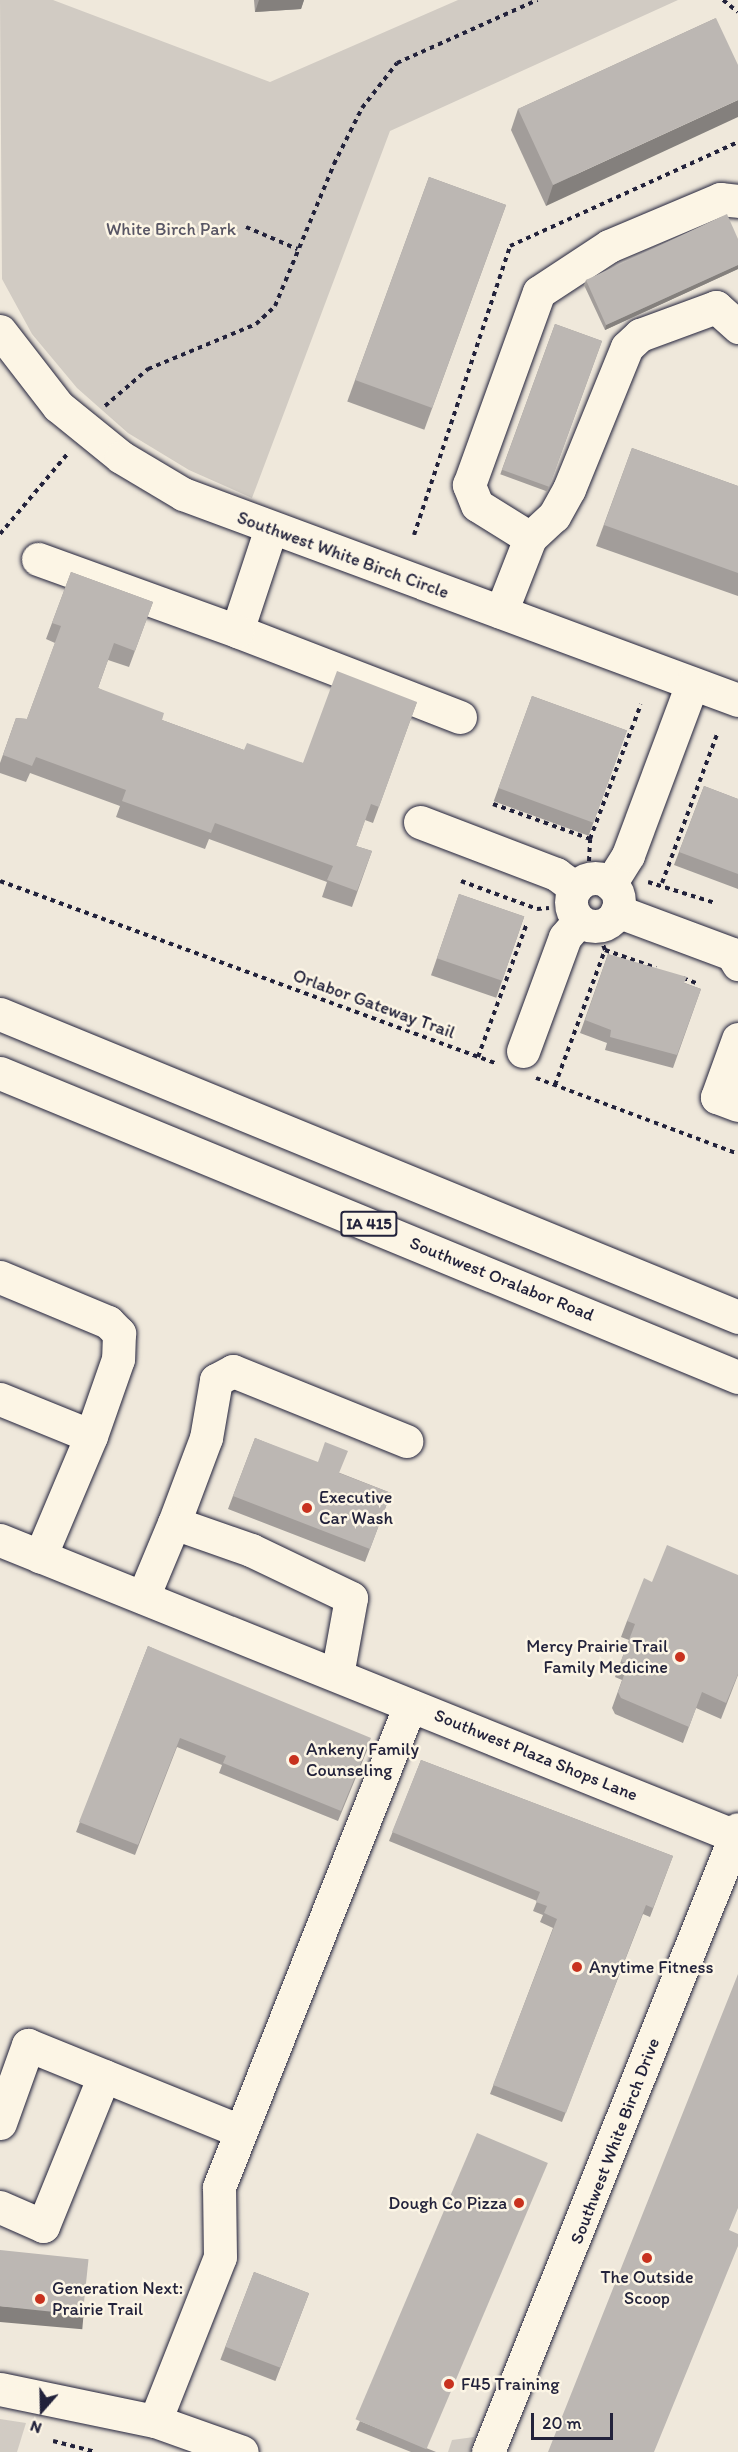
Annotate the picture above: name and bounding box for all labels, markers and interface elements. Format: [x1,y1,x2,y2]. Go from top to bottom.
park label: White Birch Park [106,218,236,240]
street label: Southwest White Birch Circle [234,507,452,603]
street label: Orlabor Gateway Trail [290,965,458,1043]
road number: IA 415 [339,1211,399,1237]
street label: Southwest Oralabor Road [407,1232,597,1326]
place label: Executive Car Wash [319,1487,392,1530]
marker: Executive Car Wash [300,1501,314,1515]
place label: Mercy Prairie Trail Family Medicine [527,1636,668,1678]
marker: Mercy Prairie Trail Family Medicine [673,1650,687,1664]
street label: Southwest Plaza Shops Lane [431,1704,641,1806]
place label: Ankeny Family Counseling [306,1739,420,1782]
marker: Ankeny Family Counseling [287,1753,301,1767]
place label: Anytime Fitness [589,1956,713,1978]
marker: Anytime Fitness [570,1960,584,1974]
street label: Southwest White Birch Drive [566,2035,664,2247]
place label: Dough Co Pizza [388,2192,507,2214]
marker: Dough Co Pizza [512,2196,526,2210]
marker: The Outside Scoop [640,2251,654,2265]
place label: The Outside Scoop [600,2267,694,2310]
place label: Generation Next: Prairie Trail [52,2278,183,2320]
marker: Generation Next: Prairie Trail [33,2292,47,2306]
place label: F45 Training [461,2373,558,2395]
marker: F45 Training [442,2377,456,2391]
north arrow [12,2380,72,2440]
scale bar [534,2401,616,2439]
text: 20 m [542,2412,582,2434]
text: N [27,2417,44,2438]

